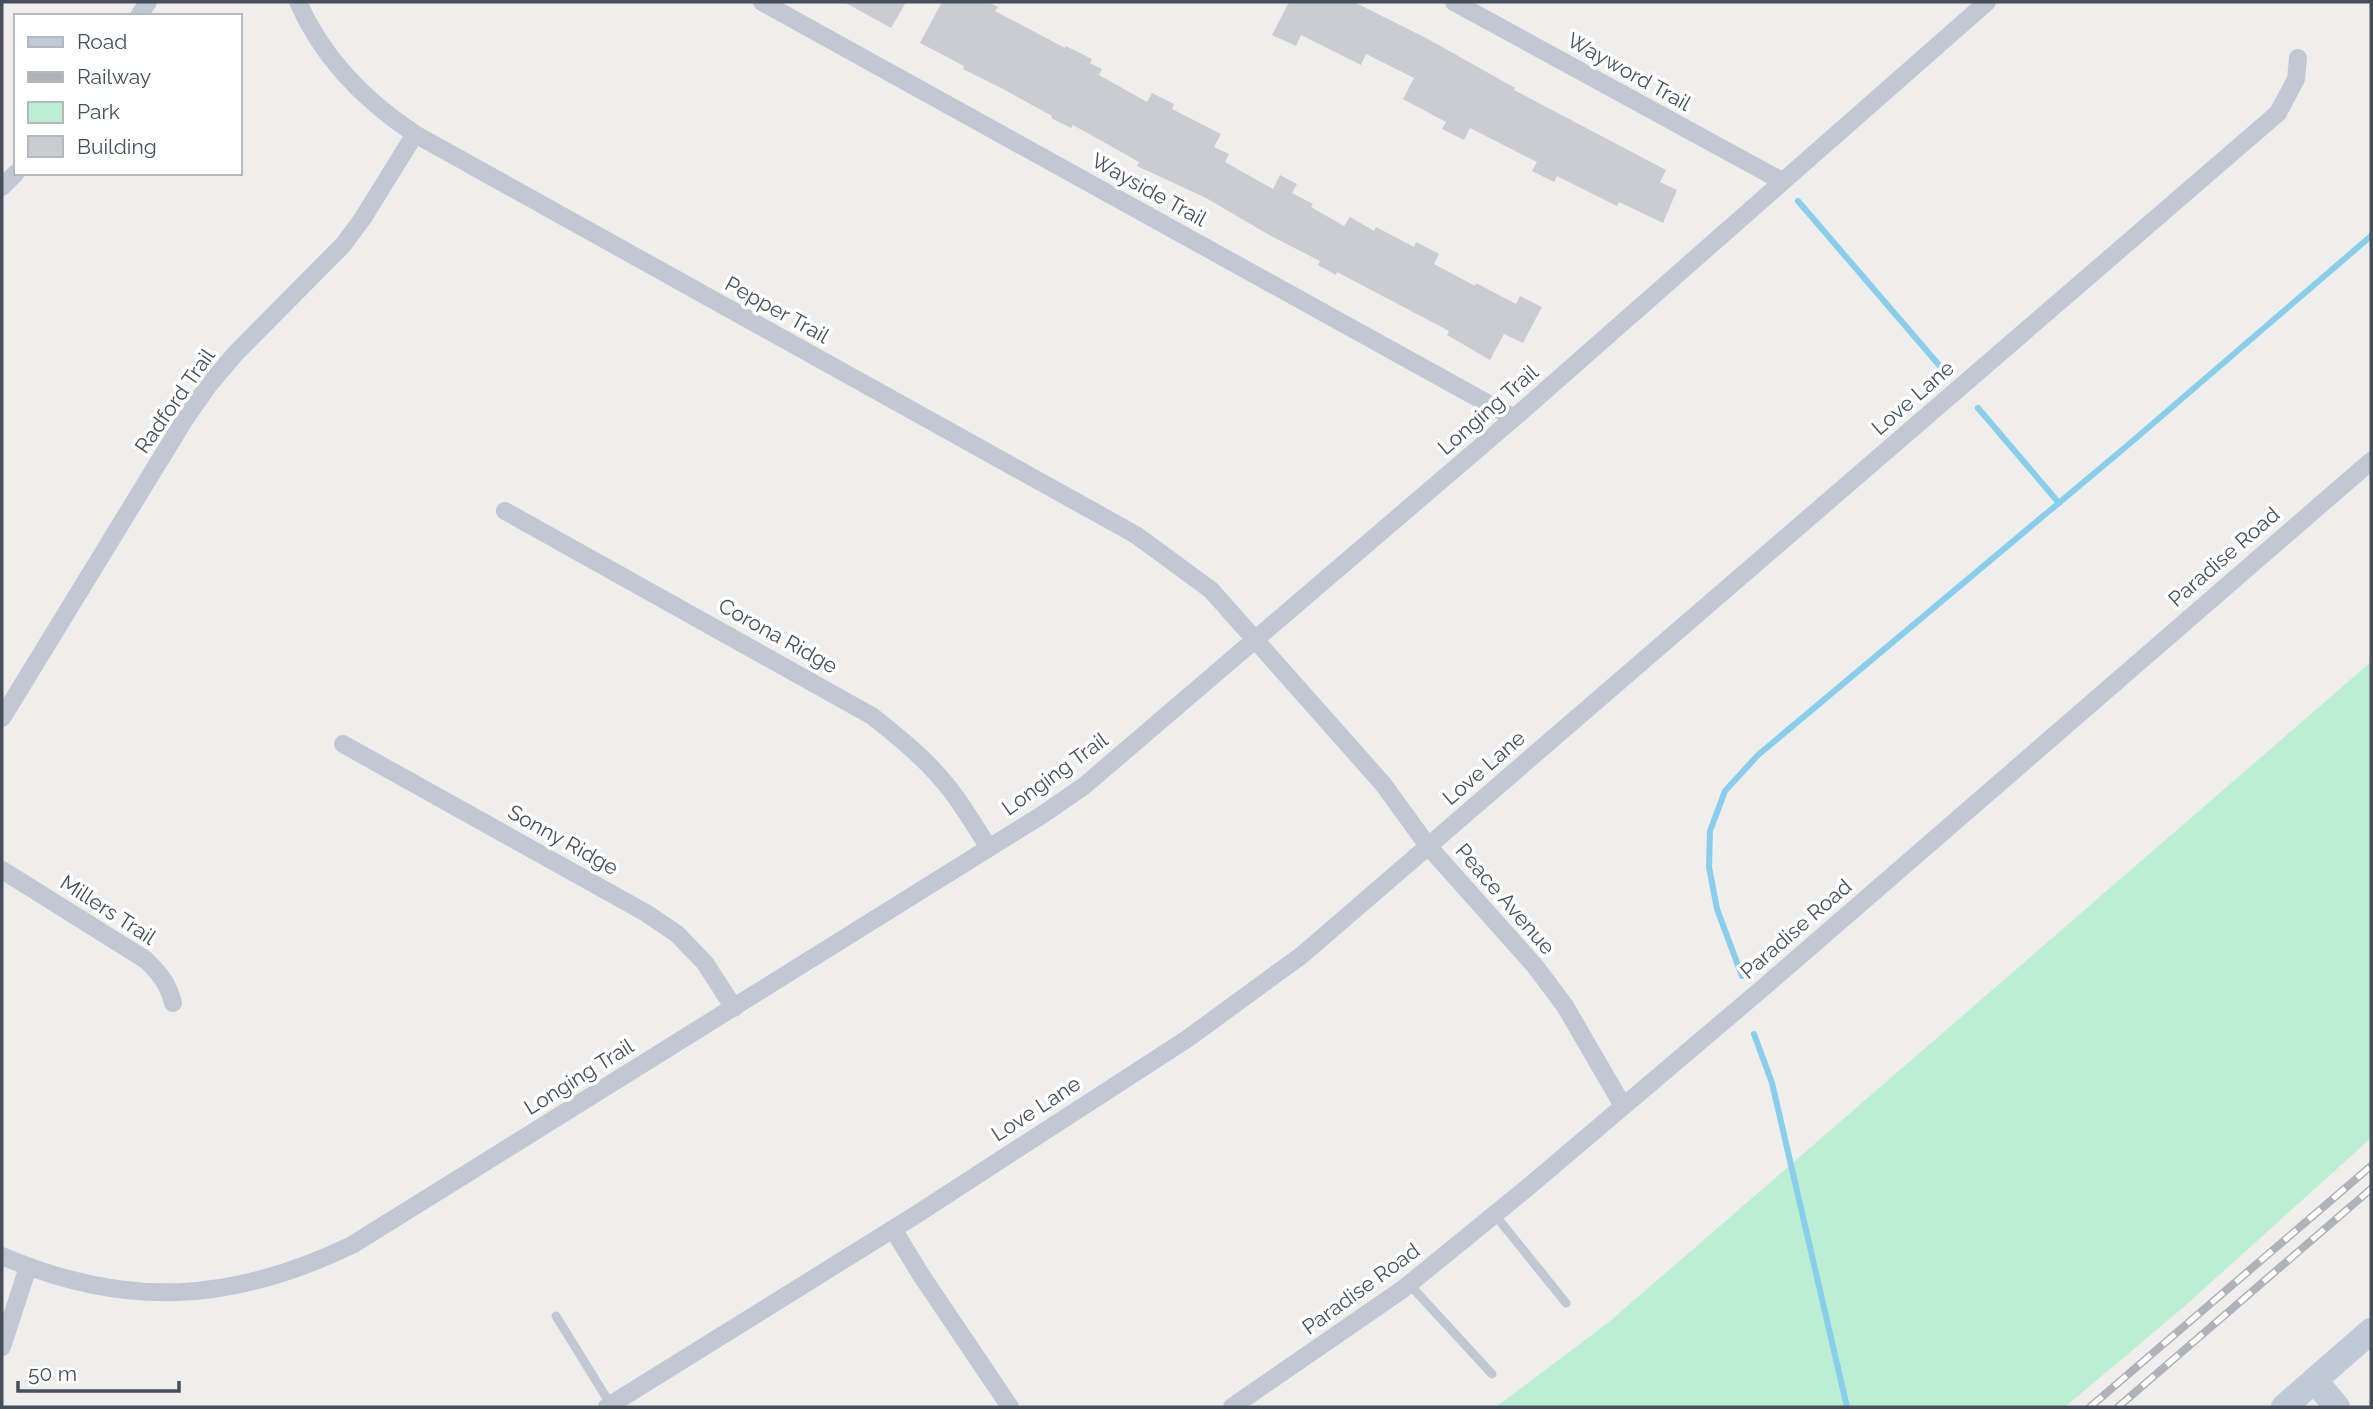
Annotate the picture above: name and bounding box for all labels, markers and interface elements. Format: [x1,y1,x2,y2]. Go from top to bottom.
legend [14,14,242,175]
street label: Wayword Trail [1563,27,1696,116]
text: Road [77,29,127,54]
text: Railway [77,64,151,89]
text: Park [77,99,120,124]
text: Building [77,134,157,159]
street label: Wayside Trail [1087,148,1211,232]
street label: Pepper Trail [721,271,834,349]
street label: Radford Trail [129,343,220,458]
street label: Love Lane [1866,355,1959,440]
street label: Longing Trail [1433,359,1543,460]
street label: Paradise Road [2163,502,2284,612]
street label: Corona Ridge [714,593,842,679]
street label: Love Lane [1437,725,1530,810]
street label: Longing Trail [997,727,1113,820]
street label: Sonny Ridge [504,799,623,880]
street label: Peace Avenue [1450,838,1560,959]
street label: Millers Trail [56,869,161,950]
street label: Paradise Road [1735,874,1856,984]
street label: Longing Trail [519,1033,638,1120]
street label: Love Lane [987,1071,1085,1147]
street label: Paradise Road [1297,1238,1424,1340]
scale bar [18,1350,178,1394]
text: 50 m [28,1361,77,1386]

